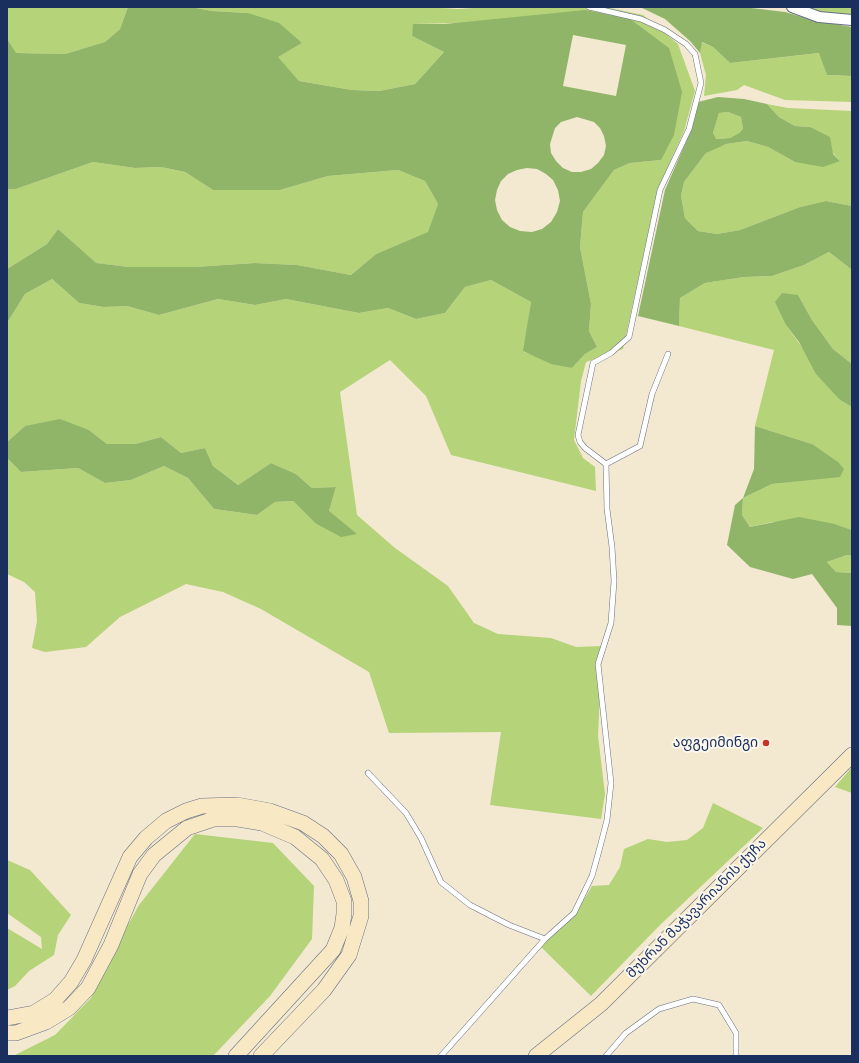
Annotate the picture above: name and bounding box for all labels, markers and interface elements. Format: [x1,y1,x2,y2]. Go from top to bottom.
place label: აფგეიმინგი [673,735,758,751]
marker: აფგეიმინგი [761,738,771,748]
street label: მუხრან მაჭავარიანის ქუჩა [624,836,770,982]

